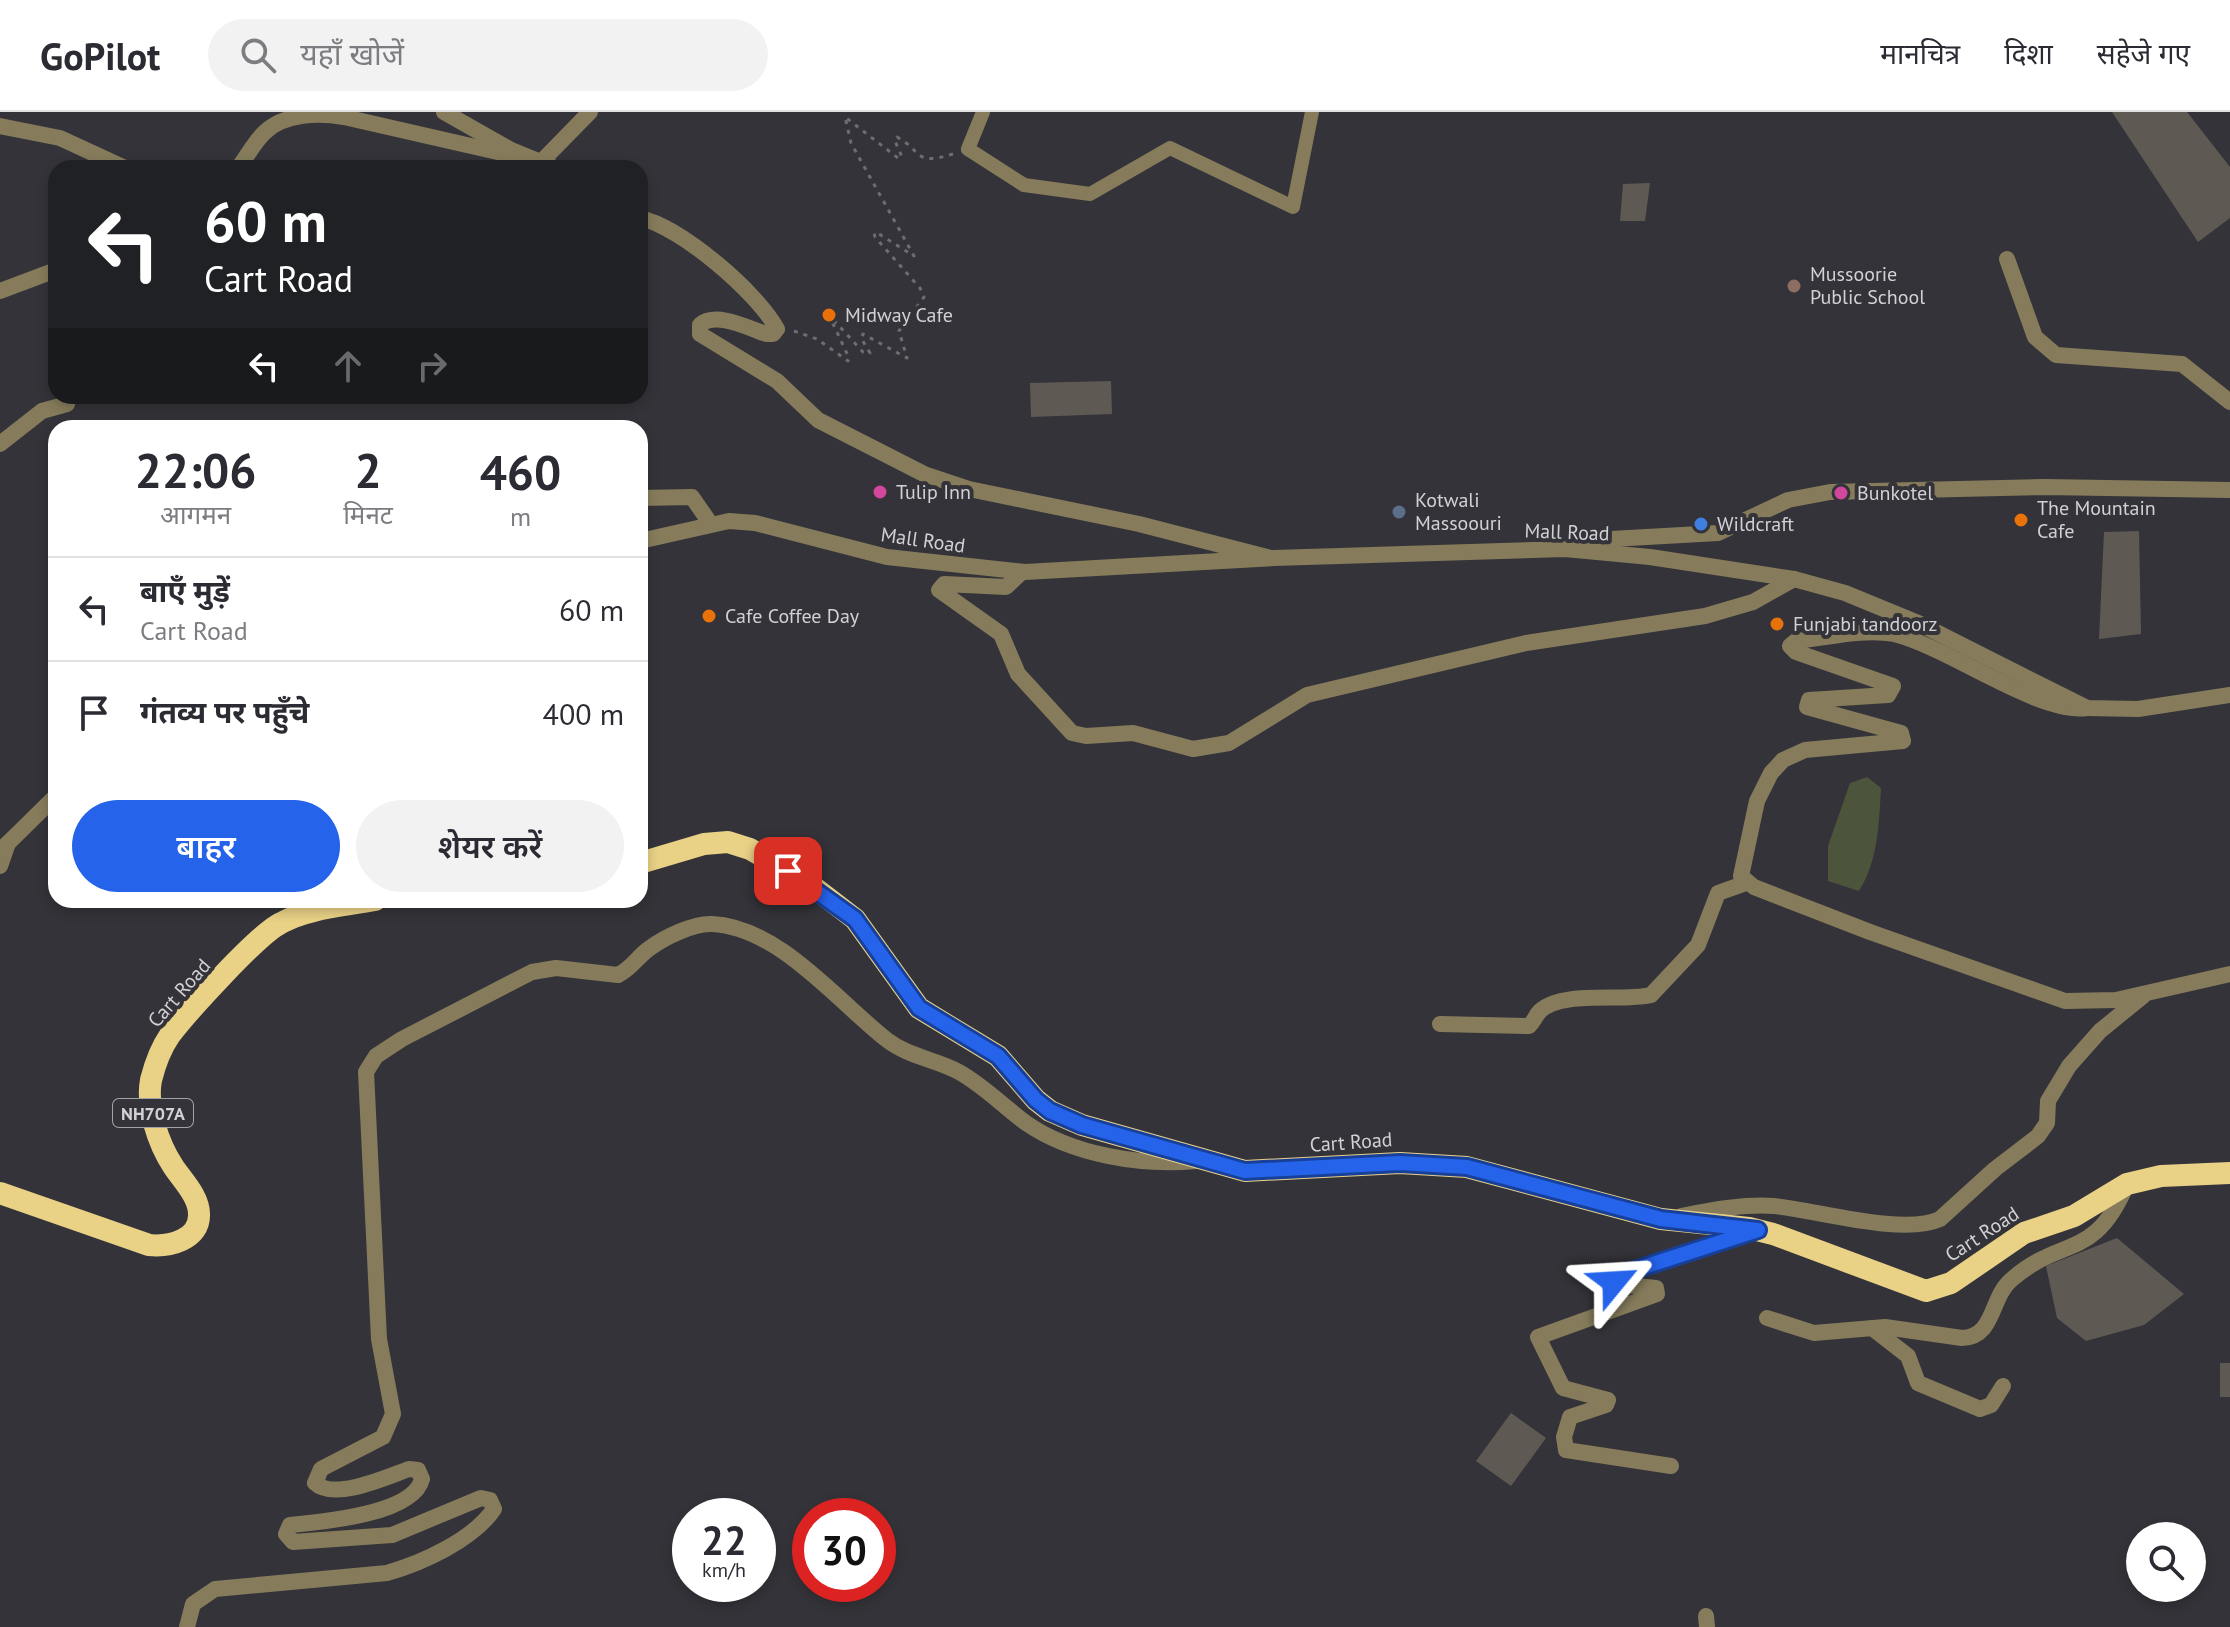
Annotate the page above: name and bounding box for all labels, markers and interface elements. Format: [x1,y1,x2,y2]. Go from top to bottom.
search box [208,19,768,91]
text: GoPilot [40,31,160,80]
icon: search [236,33,280,77]
text: यहाँ खोजें [300,34,404,73]
text: मानचित्र [1880,35,1960,72]
text: दिशा [2004,35,2053,72]
text: सहेजे गए [2097,35,2190,72]
text: 60 m [204,185,327,257]
icon: left [72,192,176,296]
text: Cart Road [204,255,353,302]
place label: Mussoorie Public School [1810,261,1925,310]
marker: Mussoorie Public School [1785,277,1803,295]
place label: Midway Cafe [845,302,953,328]
marker: Midway Cafe [820,306,838,324]
icon: left [242,344,286,388]
icon: ahead [326,344,370,388]
icon: right [410,344,454,388]
text: 22:06 [135,439,256,501]
text: 2 [354,439,382,501]
text: 460 [480,441,561,503]
place label: Tulip Inn [896,479,971,505]
place label: Bunkotel [1857,480,1933,506]
marker: Tulip Inn [871,483,889,501]
marker: Bunkotel [1832,484,1850,502]
place label: Kotwali Massoouri [1415,487,1502,536]
place label: The Mountain Cafe [2037,495,2156,544]
text: आगमन [160,498,231,531]
text: मिनट [343,498,393,531]
text: m [510,500,531,533]
marker: Kotwali Massoouri [1390,503,1408,521]
place label: Wildcraft [1717,511,1794,537]
marker: The Mountain Cafe [2012,511,2030,529]
marker: Wildcraft [1692,515,1710,533]
street label: Mall Road [1524,518,1610,546]
street label: Mall Road [879,521,967,559]
text: बाएँ मुड़ें [140,571,230,610]
icon: left [72,587,116,631]
text: 60 m [559,590,624,629]
place label: Cafe Coffee Day [725,603,860,629]
marker: Cafe Coffee Day [700,607,718,625]
place label: Funjabi tandoorz [1793,611,1937,637]
text: Cart Road [140,614,248,647]
marker: Funjabi tandoorz [1768,615,1786,633]
icon: arrive [72,691,116,735]
text: गंतव्य पर पहुँचे [140,692,309,731]
text: 400 m [543,694,624,733]
button: बाहर [72,800,340,892]
button: शेयर करें [356,800,624,892]
pin [754,837,822,905]
icon: arrive [766,849,810,893]
street label: Cart Road [142,953,216,1033]
road number: NH707A [113,1099,193,1127]
street label: Cart Road [1309,1126,1393,1158]
street label: Cart Road [1940,1201,2024,1267]
position arrow [1572,1240,1656,1324]
speed limit sign: 30 [792,1498,896,1602]
text: 22 [701,1514,747,1566]
map controls [2126,1522,2206,1602]
button: search [2126,1522,2206,1602]
text: km/h [702,1557,746,1583]

